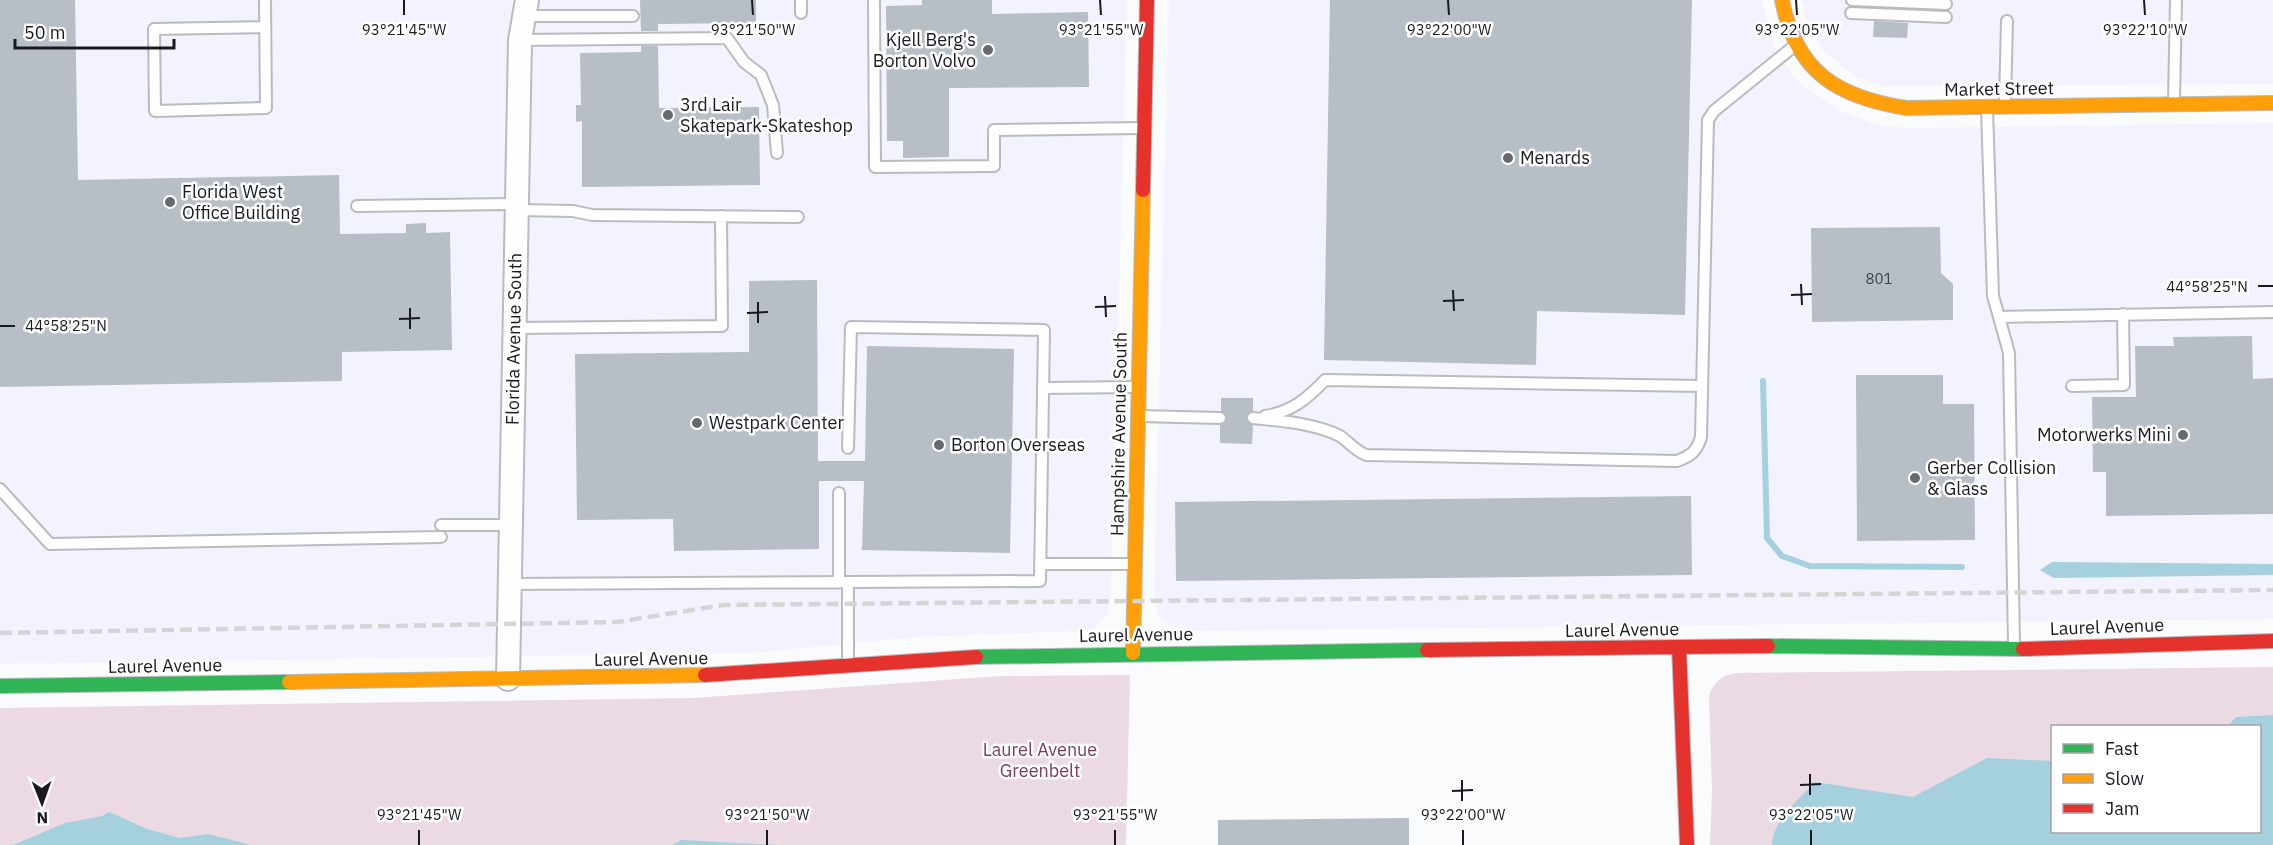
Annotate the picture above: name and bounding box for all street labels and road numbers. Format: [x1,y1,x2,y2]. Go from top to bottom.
street label: Market Street [1944,76,2054,101]
street label: Florida Avenue South [500,253,527,425]
street label: Hampshire Avenue South [1105,332,1132,536]
street label: Laurel Avenue [2049,613,2165,640]
street label: Laurel Avenue [1565,617,1680,642]
street label: Laurel Avenue [1079,622,1194,647]
street label: Laurel Avenue [594,646,709,671]
street label: Laurel Avenue [108,653,223,678]

